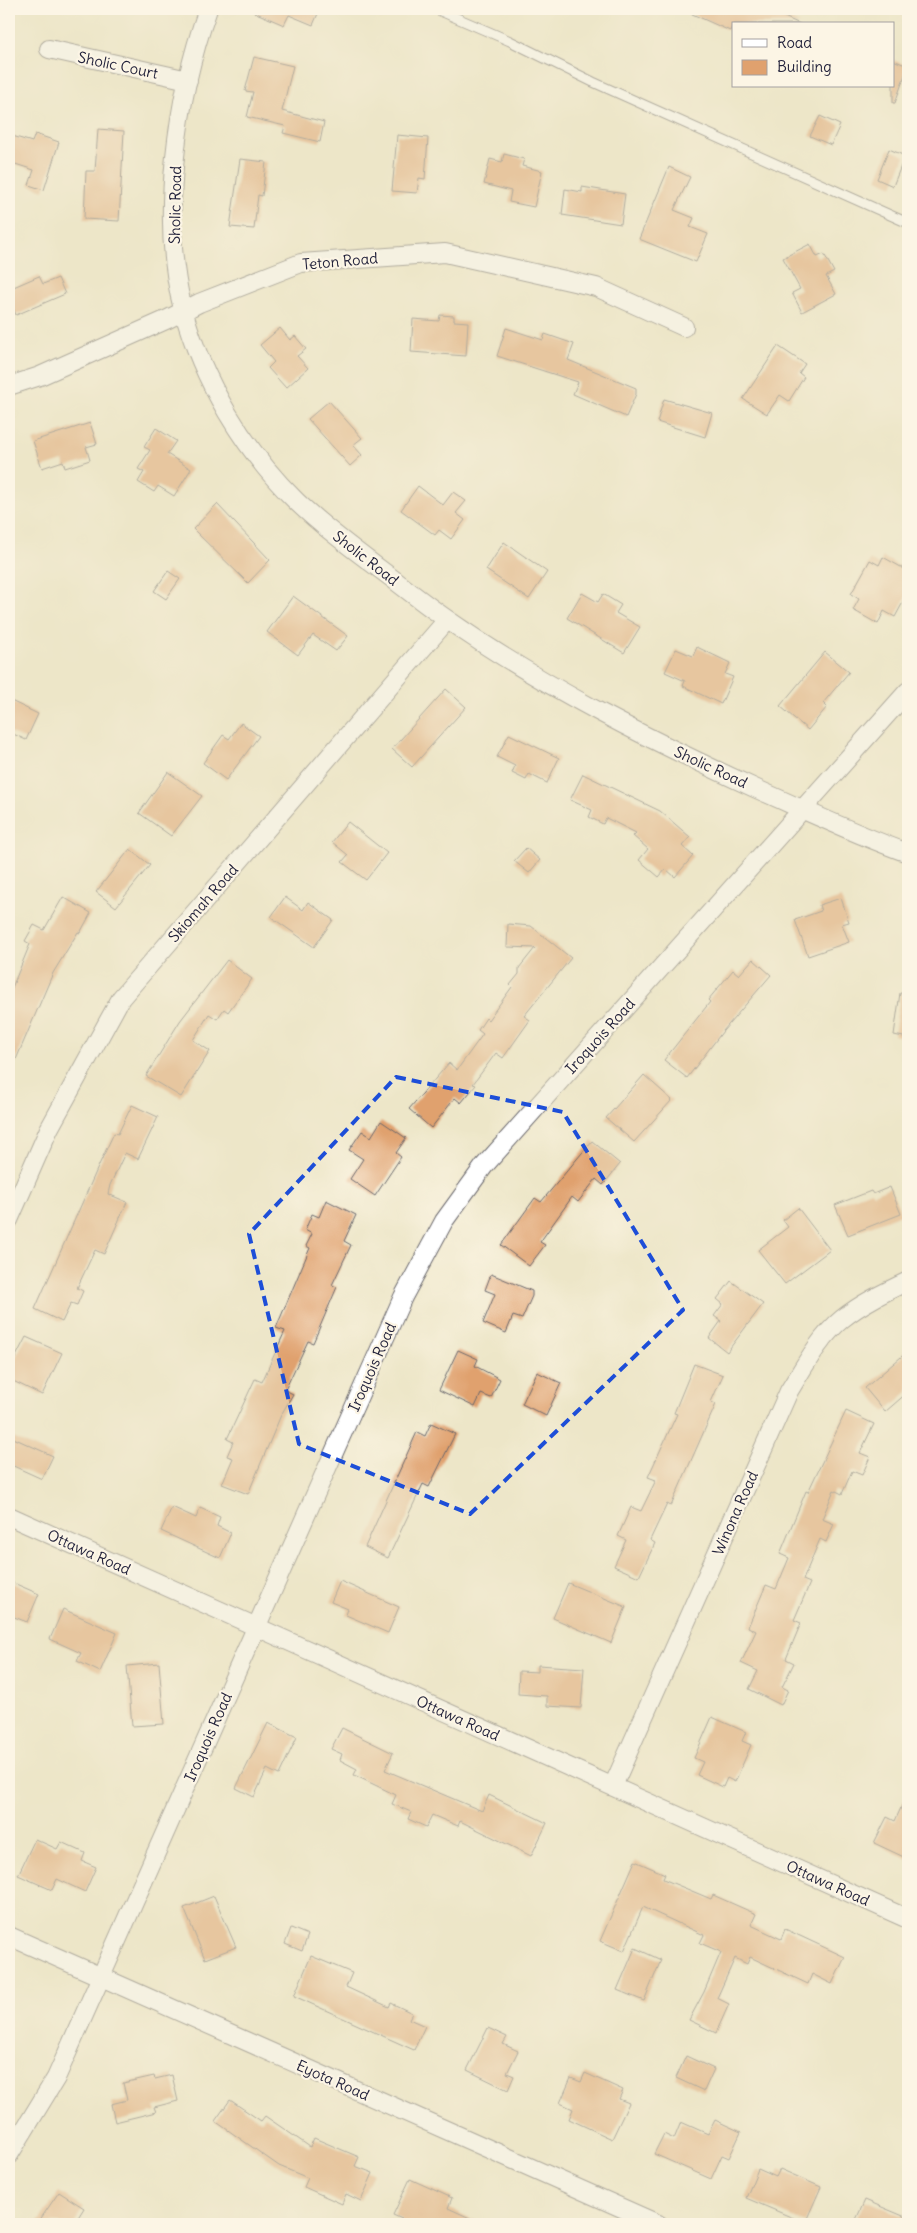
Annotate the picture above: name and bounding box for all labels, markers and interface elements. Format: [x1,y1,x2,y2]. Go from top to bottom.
legend [732,22,894,88]
text: Road [777,33,812,52]
street label: Sholic Court [76,47,160,83]
text: Building [777,57,832,76]
street label: Sholic Road [165,165,185,244]
street label: Teton Road [301,248,379,274]
street label: Sholic Road [329,526,403,590]
street label: Sholic Road [671,742,751,792]
street label: Skiomah Road [164,860,242,946]
street label: Iroquois Road [561,994,639,1078]
street label: Iroquois Road [344,1319,400,1414]
street label: Winona Road [708,1468,762,1558]
street label: Ottawa Road [44,1525,134,1579]
street label: Iroquois Road [180,1689,236,1784]
street label: Ottawa Road [413,1691,503,1745]
street label: Ottawa Road [783,1856,873,1910]
street label: Eyota Road [294,2056,373,2105]

